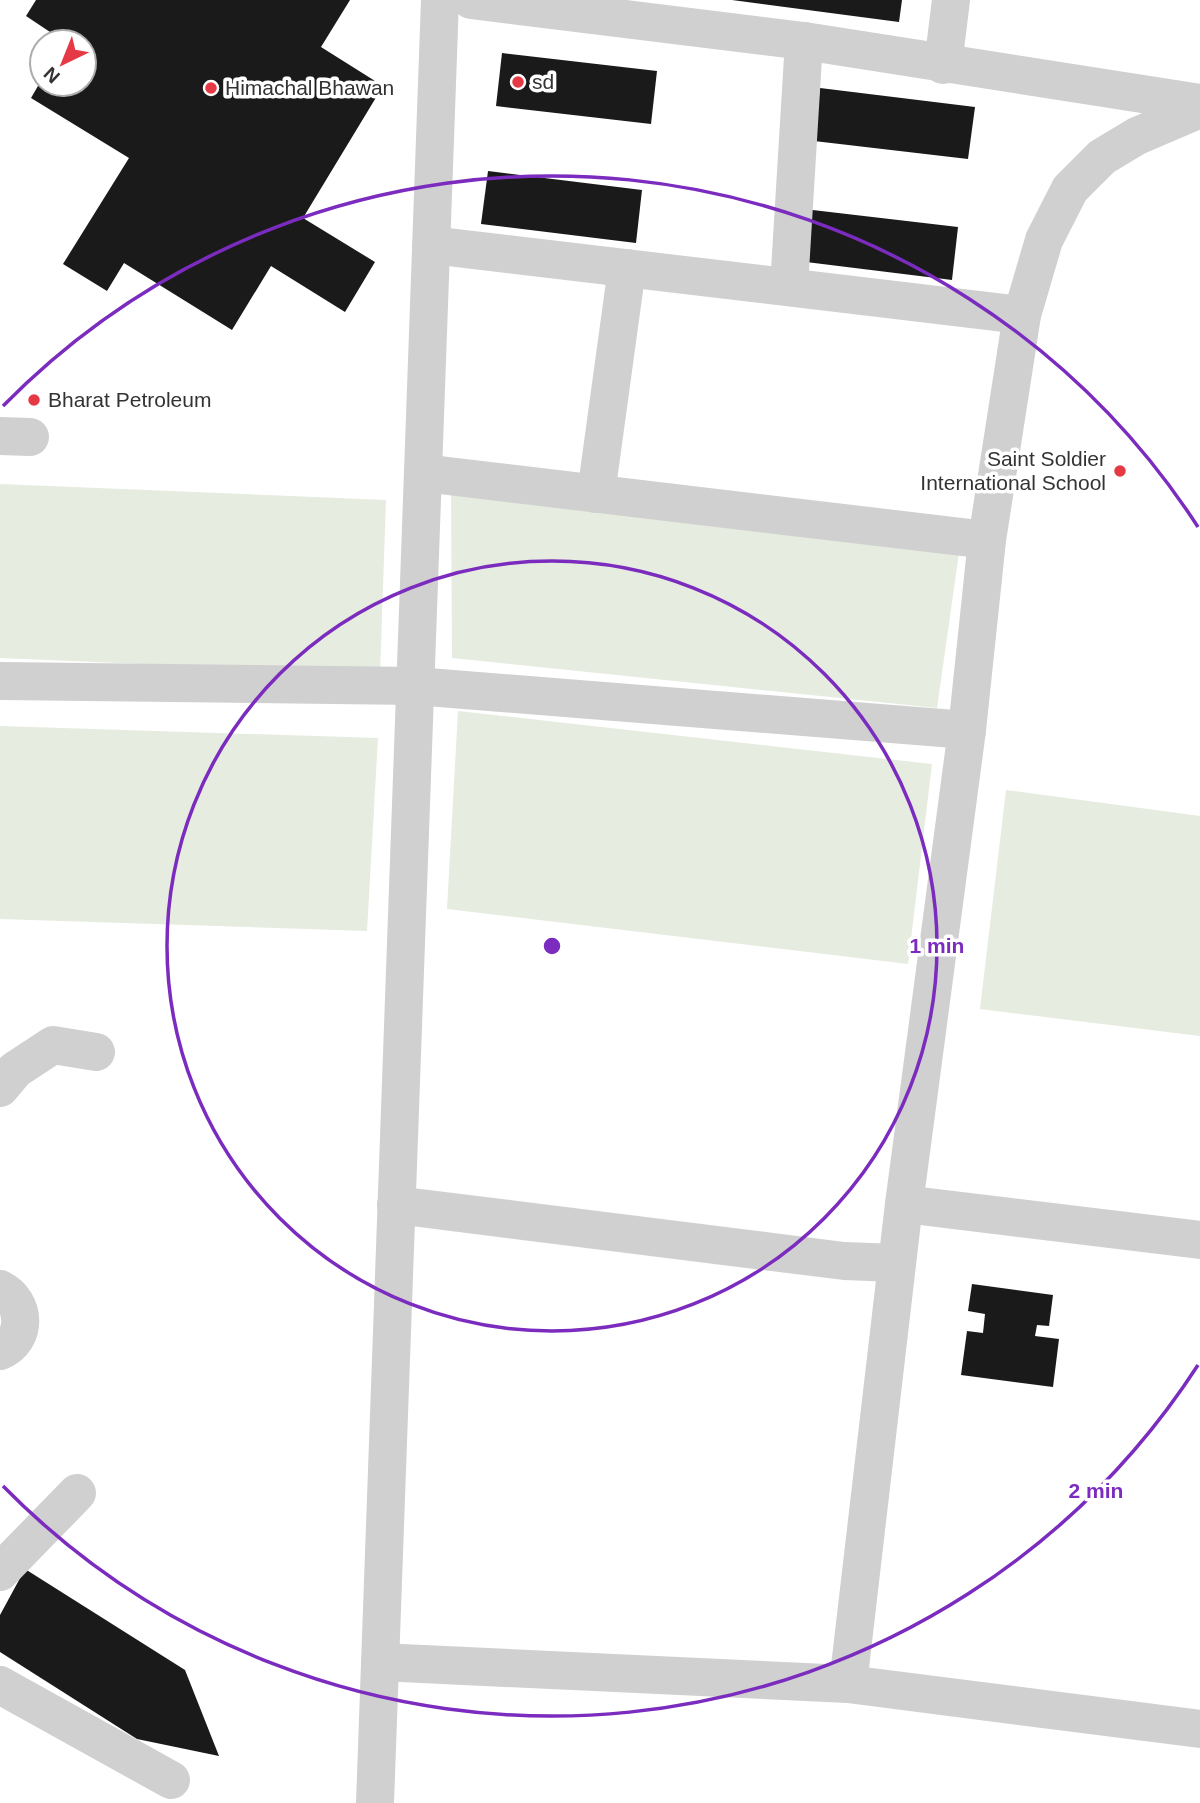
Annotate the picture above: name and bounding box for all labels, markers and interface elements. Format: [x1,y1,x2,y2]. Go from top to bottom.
north arrow [28,28,98,98]
text: N [40,63,64,87]
place label: sd [532,70,554,93]
marker: sd [510,74,526,90]
place label: Himachal Bhawan [225,76,394,99]
marker: Himachal Bhawan [203,80,219,96]
place label: Bharat Petroleum [48,388,211,411]
marker: Bharat Petroleum [26,392,42,408]
place label: Saint Soldier International School [920,447,1106,494]
marker: Saint Soldier International School [1112,463,1128,479]
centre of rings [540,934,564,958]
text: 1 min [910,934,964,957]
text: 2 min [1069,1479,1123,1502]

